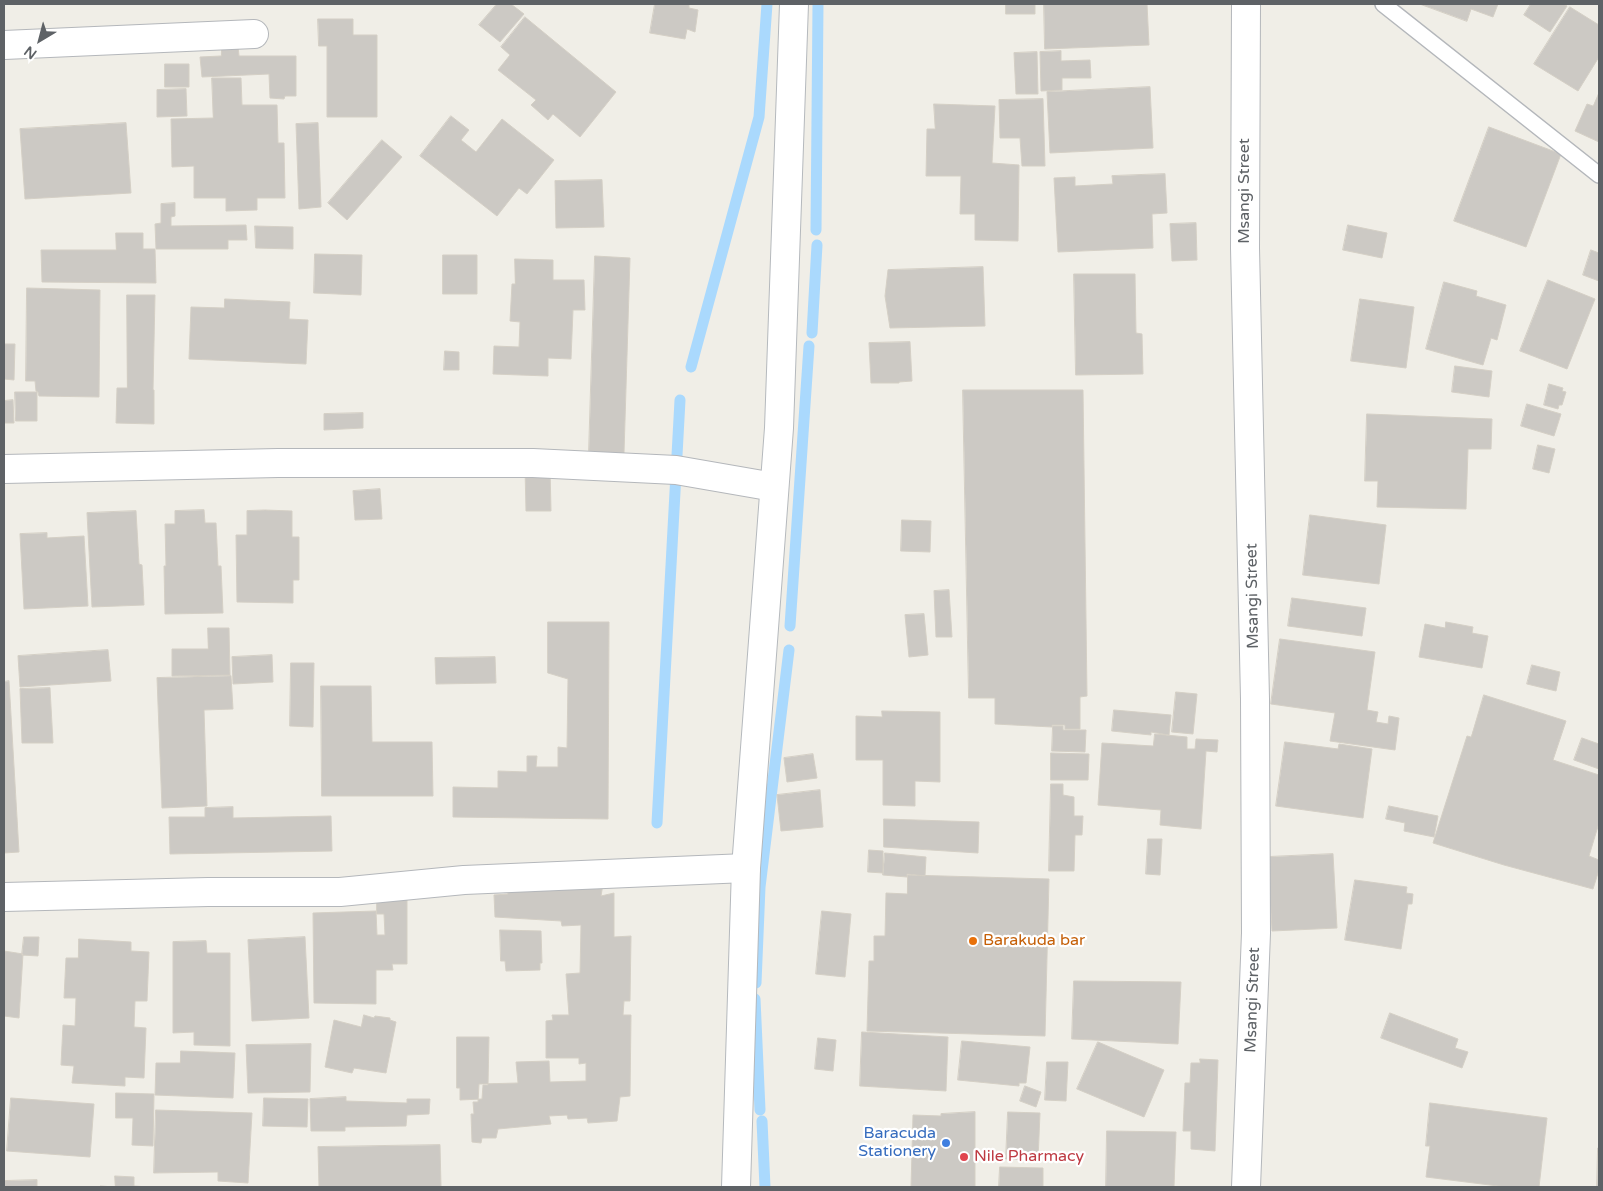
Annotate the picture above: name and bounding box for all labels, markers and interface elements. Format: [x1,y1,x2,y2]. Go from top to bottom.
north arrow [15,15,65,65]
text: N [21,42,40,63]
street label: Msangi Street [1235,138,1255,244]
street label: Msangi Street [1242,543,1264,649]
place label: Barakuda bar [983,931,1085,951]
marker: Barakuda bar [967,935,979,947]
street label: Msangi Street [1242,947,1264,1053]
place label: Baracuda Stationery [858,1124,936,1162]
marker: Baracuda Stationery [940,1137,952,1149]
place label: Nile Pharmacy [974,1147,1084,1167]
marker: Nile Pharmacy [958,1151,970,1163]

